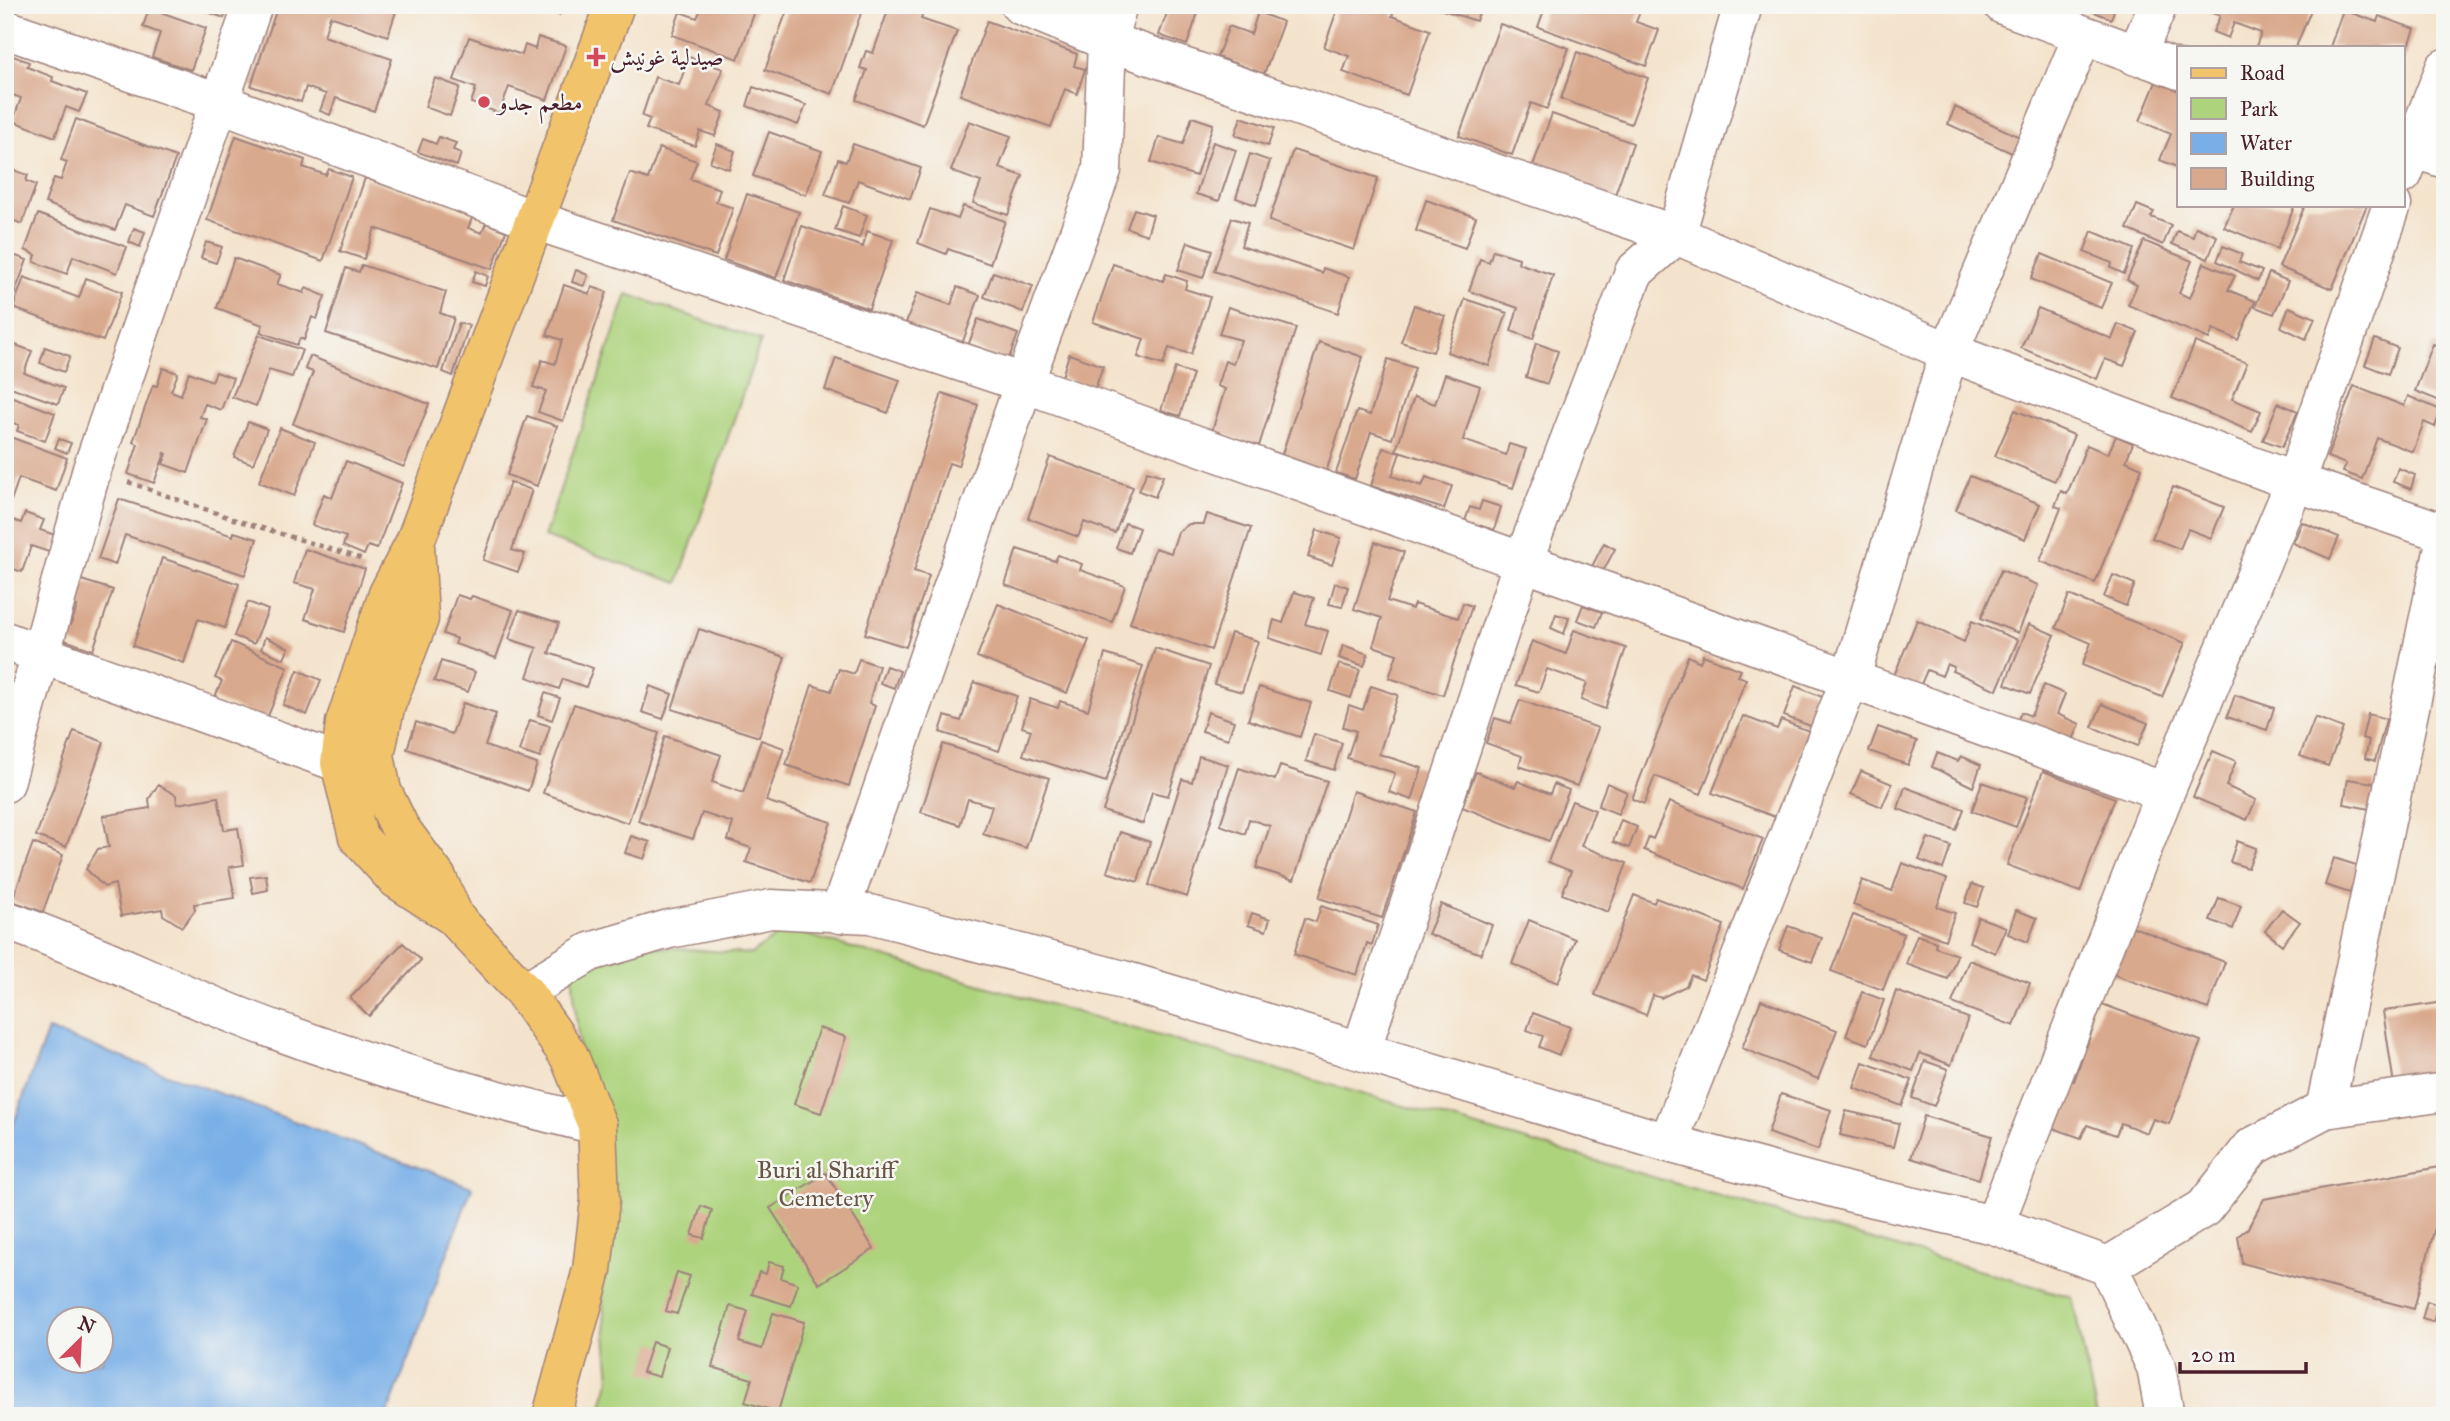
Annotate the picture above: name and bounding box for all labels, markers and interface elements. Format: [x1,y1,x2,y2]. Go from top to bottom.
place label: صيدلية غونيش [610,42,724,73]
legend [2177,46,2404,206]
marker: صيدلية غونيش [588,49,604,65]
text: Road [2240,60,2285,86]
place label: مطعم جدو [495,87,583,124]
marker: مطعم جدو [476,94,492,110]
text: Park [2240,96,2278,122]
text: Water [2240,130,2292,156]
text: Building [2240,166,2314,192]
park label: Buri al Shariff Cemetery [757,1155,899,1213]
north arrow [46,1306,116,1376]
text: N [75,1311,99,1339]
scale bar [2180,1330,2306,1374]
text: 20 m [2191,1342,2236,1368]

